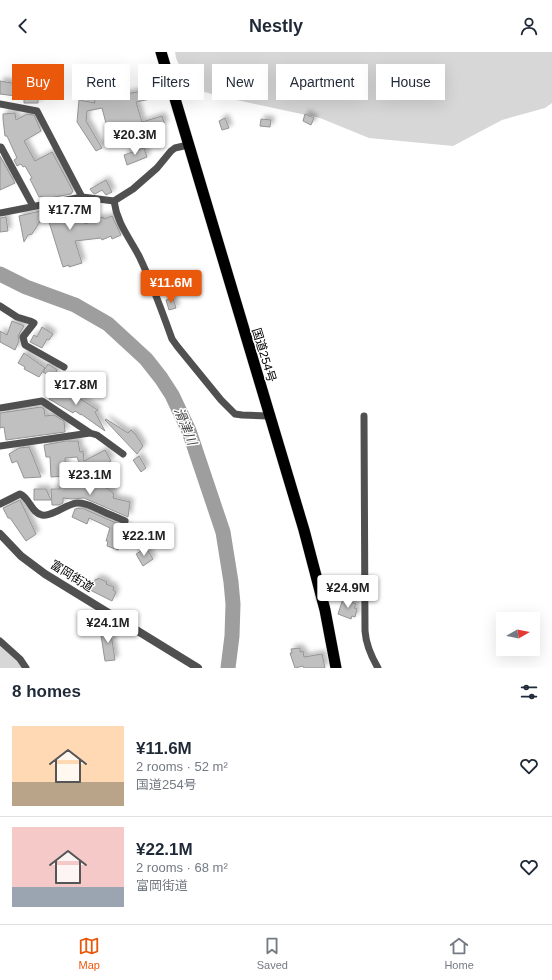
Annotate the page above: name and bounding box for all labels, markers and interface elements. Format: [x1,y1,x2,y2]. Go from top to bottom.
icon: back [12,15,34,37]
icon: person [518,15,540,37]
text: Nestly [249,16,303,36]
chip: Buy [12,64,64,100]
chip: Rent [72,64,130,100]
chip: Filters [138,64,204,100]
chip: New [212,64,268,100]
chip: Apartment [276,64,368,100]
chip: House [376,64,445,100]
pin: ¥20.3M [102,122,168,156]
text: ¥20.3M [113,127,157,142]
pin: ¥17.7M [37,197,103,231]
text: ¥17.7M [48,202,92,217]
pin: ¥11.6M [138,270,204,304]
text: ¥11.6M [150,275,192,290]
street label: 国道254号 [249,326,279,384]
pin: ¥17.8M [43,372,109,406]
text: ¥17.8M [54,377,98,392]
water label: 滑津川 [171,405,201,449]
pin: ¥23.1M [57,462,123,496]
text: ¥23.1M [68,467,112,482]
pin: ¥22.1M [111,523,177,557]
text: ¥22.1M [122,528,166,543]
street label: 富岡街道 [48,557,96,595]
pin: ¥24.9M [315,575,381,609]
text: ¥24.9M [326,580,370,595]
pin: ¥24.1M [75,610,141,644]
north arrow [496,612,540,656]
map controls [496,612,540,656]
text: ¥24.1M [86,615,130,630]
icon: filters [518,681,540,703]
text: 8 homes [12,682,81,701]
text: ¥11.6M [136,739,192,758]
icon: home [44,742,92,790]
icon: heart [518,755,540,777]
text: 2 rooms · 52 m² [136,759,228,774]
text: 国道254号 [136,777,197,792]
text: ¥22.1M [136,840,193,859]
icon: home [44,843,92,891]
icon: heart [518,856,540,878]
text: 2 rooms · 68 m² [136,860,228,875]
text: 富岡街道 [136,878,188,893]
tab: Map [78,935,100,971]
tab: Saved [257,935,288,971]
tab: Home [444,935,474,971]

